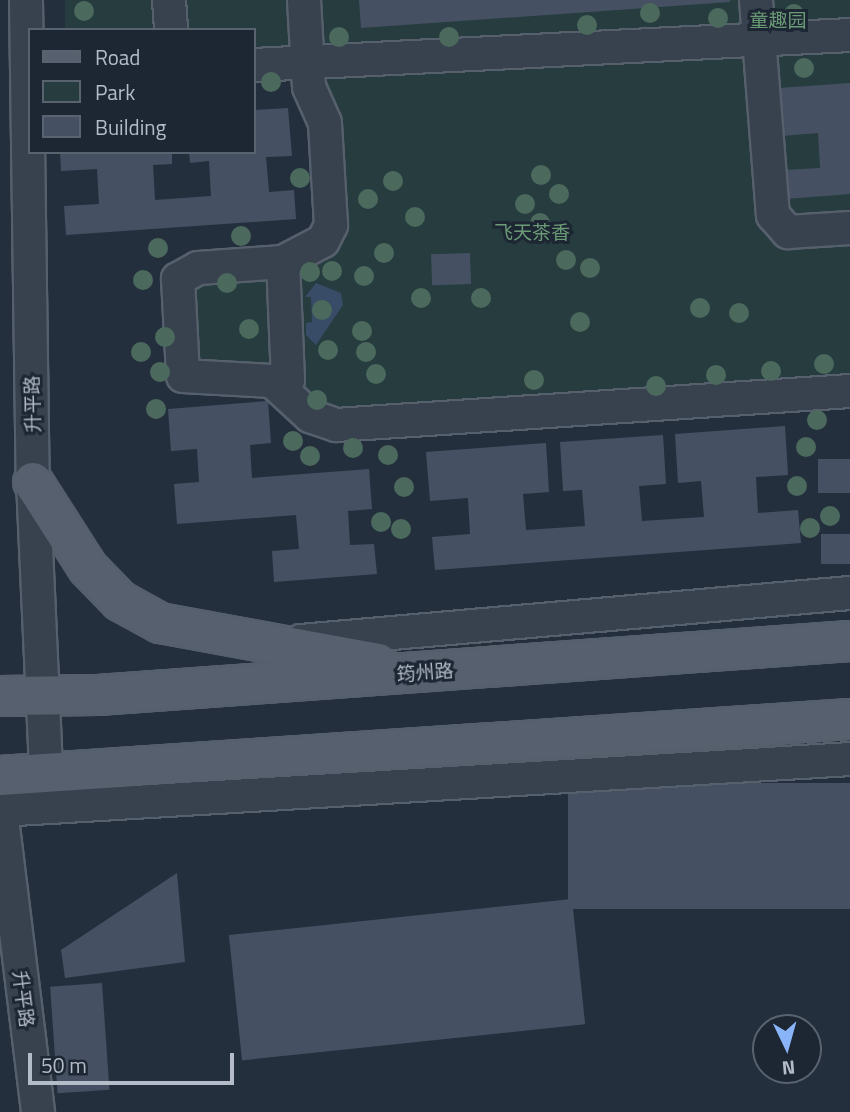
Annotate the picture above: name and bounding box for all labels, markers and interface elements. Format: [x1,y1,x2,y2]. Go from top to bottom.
park label: 童趣园 [750,9,806,31]
legend [28,28,256,154]
text: Road [95,41,140,73]
text: Park [95,76,135,108]
text: Building [95,111,166,143]
park label: 飞天茶香 [494,221,570,243]
street label: 升平路 [20,375,44,433]
street label: 筠州路 [396,659,454,685]
street label: 升平路 [9,969,39,1029]
north arrow [752,1014,822,1084]
scale bar [32,1038,238,1082]
text: 50 m [41,1049,87,1081]
text: N [781,1053,797,1083]

